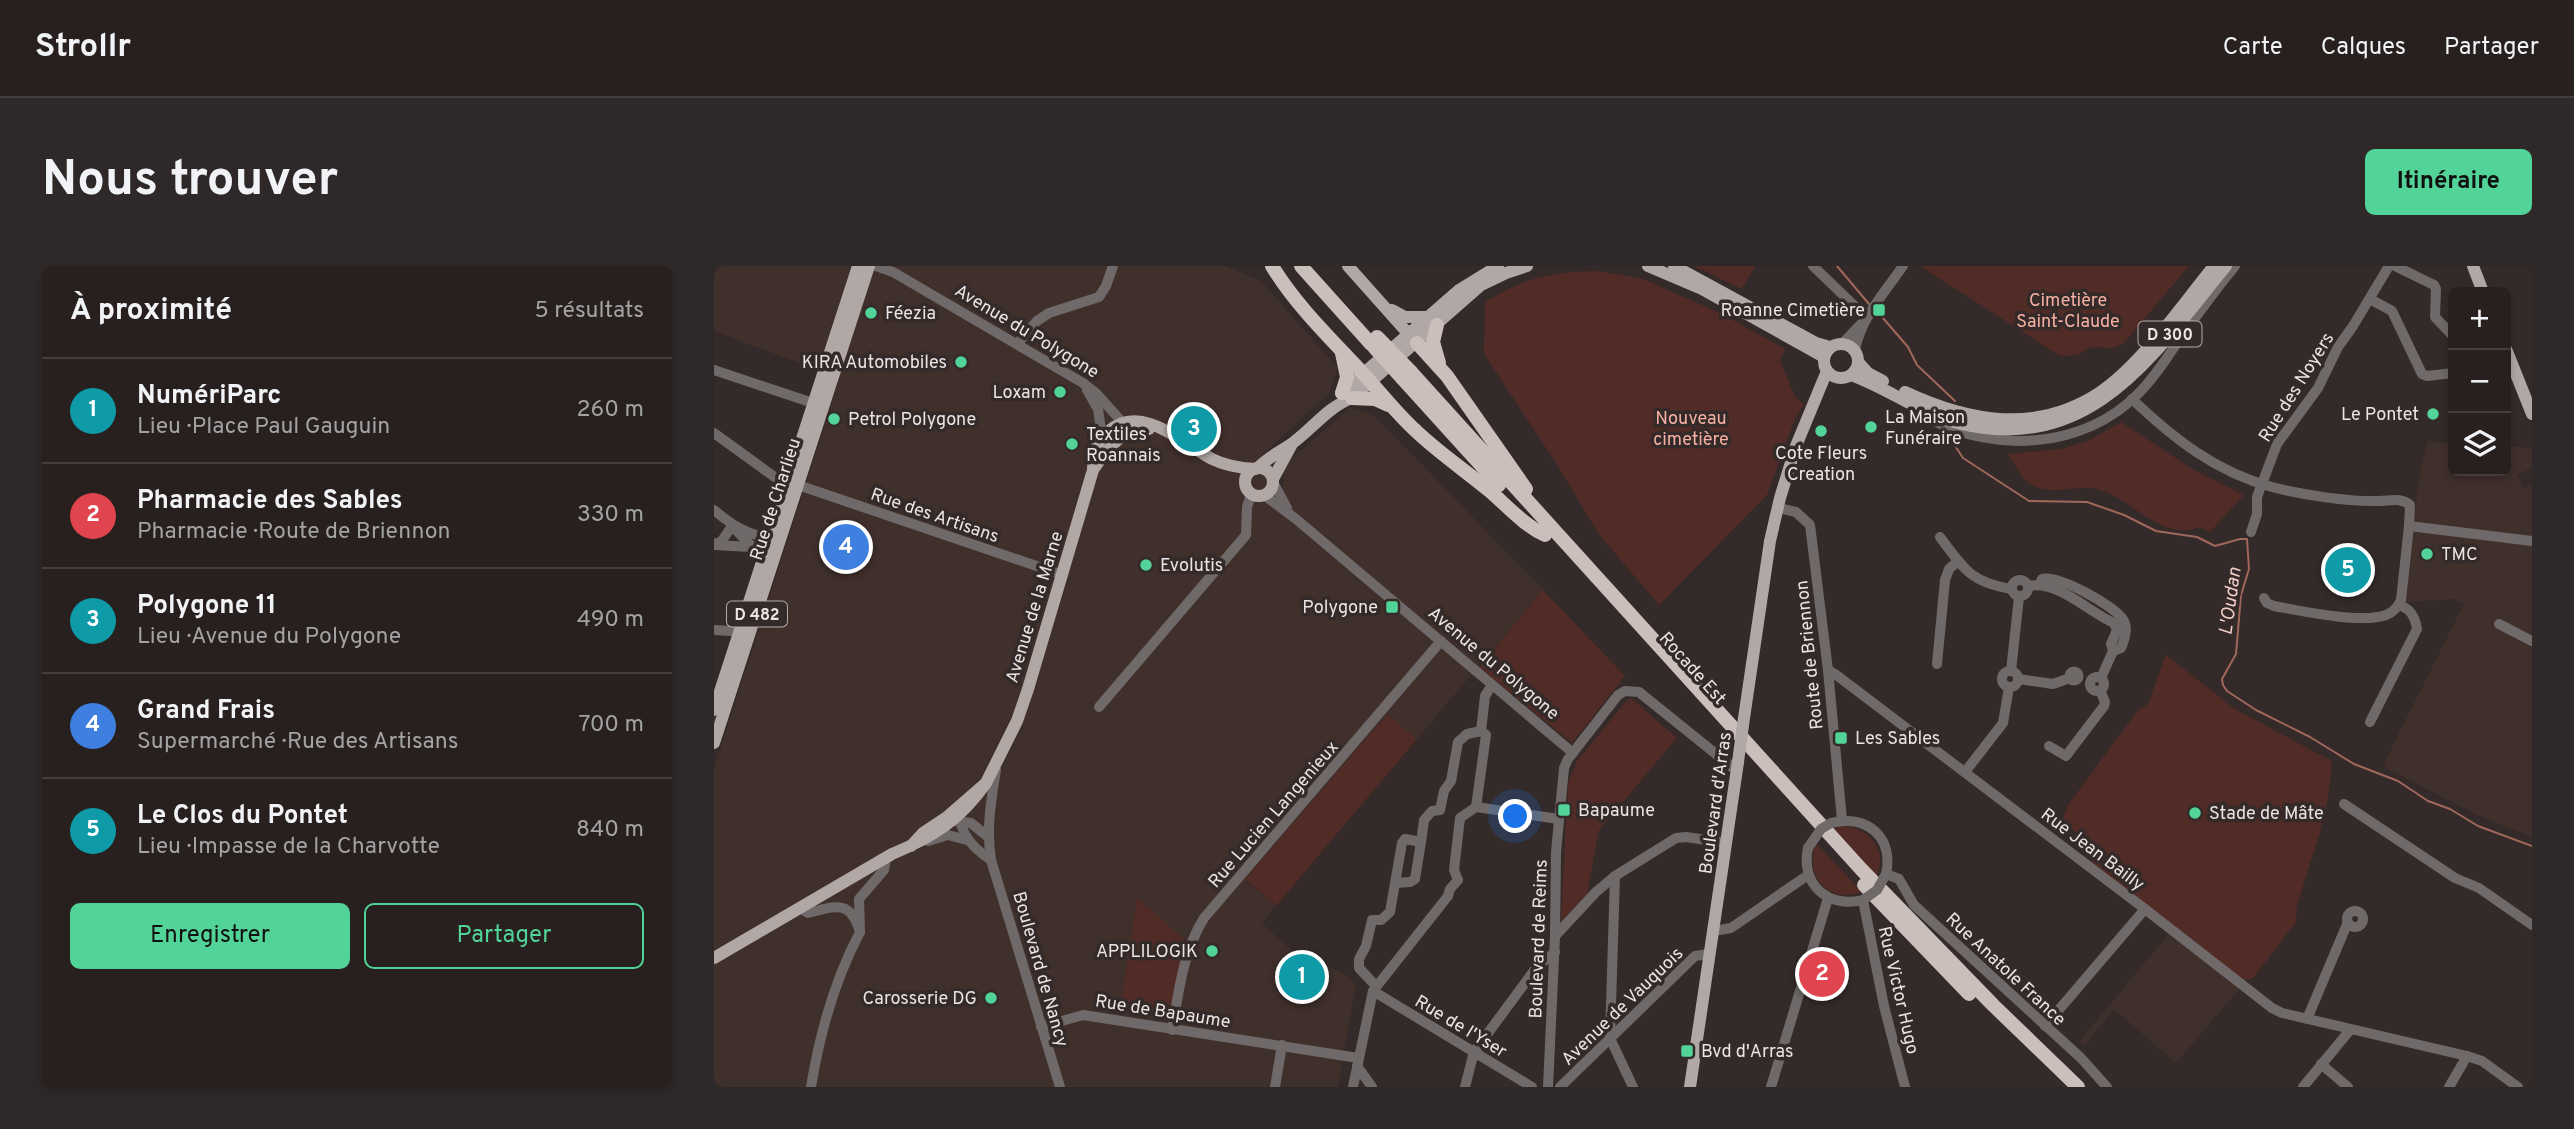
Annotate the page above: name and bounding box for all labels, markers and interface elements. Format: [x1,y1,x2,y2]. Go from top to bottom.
text: Strollr [35,27,131,69]
text: Carte [2223,33,2283,63]
text: Calques [2321,33,2406,63]
text: Partager [2444,33,2539,63]
button: Itinéraire [2365,149,2532,215]
text: Nous trouver [42,151,338,213]
street label: Avenue du Polygone [950,280,1103,385]
map controls [2448,287,2511,476]
button: + [2448,287,2511,350]
park label: Cimetière Saint-Claude [2016,290,2120,334]
text: À proximité [70,293,232,330]
text: 5 résultats [535,297,644,326]
place label: Roanne Cimetière [1721,300,1865,323]
marker: Roanne Cimetière [1871,302,1887,318]
place label: Féezia [885,303,936,326]
marker: Féezia [863,305,879,321]
road number: D 300 [2138,321,2202,346]
street label: Rue des Noyers [2254,329,2340,447]
button: − [2448,350,2511,413]
place label: KIRA Automobiles [802,352,947,375]
marker: KIRA Automobiles [953,354,969,370]
text: NumériParc [137,380,281,413]
place label: Loxam [992,382,1046,405]
marker: Loxam [1052,384,1068,400]
text: 1 [88,396,98,425]
text: 260 m [577,396,644,425]
pin: 3 [1171,403,1217,455]
place label: Le Pontet [2341,404,2419,427]
marker: Le Pontet [2425,406,2441,422]
place label: La Maison Funéraire [1885,407,1965,451]
park label: Nouveau cimetière [1653,408,1729,452]
place label: Petrol Polygone [848,409,976,432]
marker: Petrol Polygone [826,411,842,427]
text: Lieu · Place Paul Gauguin [137,413,390,442]
button: layers [2448,413,2511,476]
marker: La Maison Funéraire [1863,419,1879,435]
marker: Cote Fleurs Creation [1813,423,1829,439]
place label: Textiles Roannais [1086,424,1161,468]
street label: Rue de Charlieu [746,435,807,564]
marker: Textiles Roannais [1064,436,1080,452]
place label: Cote Fleurs Creation [1775,443,1867,487]
street label: Rue des Artisans [867,484,1002,549]
text: Pharmacie des Sables [137,485,403,518]
text: 2 [86,501,100,530]
text: 330 m [577,501,644,530]
text: Pharmacie · Route de Briennon [137,518,450,547]
pin: 4 [823,521,869,573]
street label: Avenue de la Marne [1001,529,1069,686]
pin: 5 [2325,544,2371,596]
place label: TMC [2441,544,2478,567]
marker: TMC [2419,546,2435,562]
place label: Evolutis [1160,555,1223,578]
marker: Evolutis [1138,557,1154,573]
water label: L'Oudan [2214,565,2248,637]
street label: Route de Briennon [1791,579,1830,731]
text: Polygone 11 [137,590,277,623]
place label: Polygone [1302,597,1378,620]
marker: Polygone [1384,599,1400,615]
road number: D 482 [727,602,787,626]
street label: Avenue du Polygone [1423,602,1563,726]
text: 3 [86,606,100,635]
text: 490 m [577,606,644,635]
text: Lieu · Avenue du Polygone [137,623,401,652]
street label: Rocade Est [1653,628,1731,710]
text: Grand Frais [137,695,275,728]
text: 4 [86,711,100,740]
text: 700 m [578,711,644,740]
text: Supermarché · Rue des Artisans [137,728,459,757]
place label: Les Sables [1855,728,1940,751]
marker: Les Sables [1833,730,1849,746]
street label: Boulevard d'Arras [1695,731,1738,876]
street label: Rue Lucien Langenieux [1204,737,1344,893]
your location [1498,799,1532,833]
text: Le Clos du Pontet [137,800,348,833]
place label: Bapaume [1578,800,1655,823]
marker: Bapaume [1556,802,1572,818]
place label: Stade de Mâte [2209,803,2324,826]
street label: Rue Jean Bailly [2036,804,2149,897]
marker: Stade de Mâte [2187,805,2203,821]
text: 5 [86,816,100,845]
text: 840 m [576,816,644,845]
text: Lieu · Impasse de la Charvotte [137,833,440,862]
street label: Boulevard de Reims [1525,859,1554,1019]
street label: Boulevard de Nancy [1006,889,1073,1050]
button: Enregistrer [70,903,350,969]
button: Partager [364,903,644,969]
street label: Rue Anatole France [1940,908,2070,1032]
street label: Rue Victor Hugo [1872,924,1923,1057]
place label: APPLILOGIK [1096,941,1198,964]
marker: APPLILOGIK [1204,943,1220,959]
street label: Avenue de Vauquois [1557,943,1689,1071]
pin: 2 [1799,948,1845,1000]
pin: 1 [1279,951,1325,1003]
place label: Carosserie DG [863,988,977,1011]
marker: Carosserie DG [983,990,999,1006]
street label: Rue de Bapaume [1093,990,1232,1035]
street label: Rue de l'Yser [1410,991,1511,1064]
place label: Bvd d'Arras [1701,1041,1793,1064]
marker: Bvd d'Arras [1679,1043,1695,1059]

